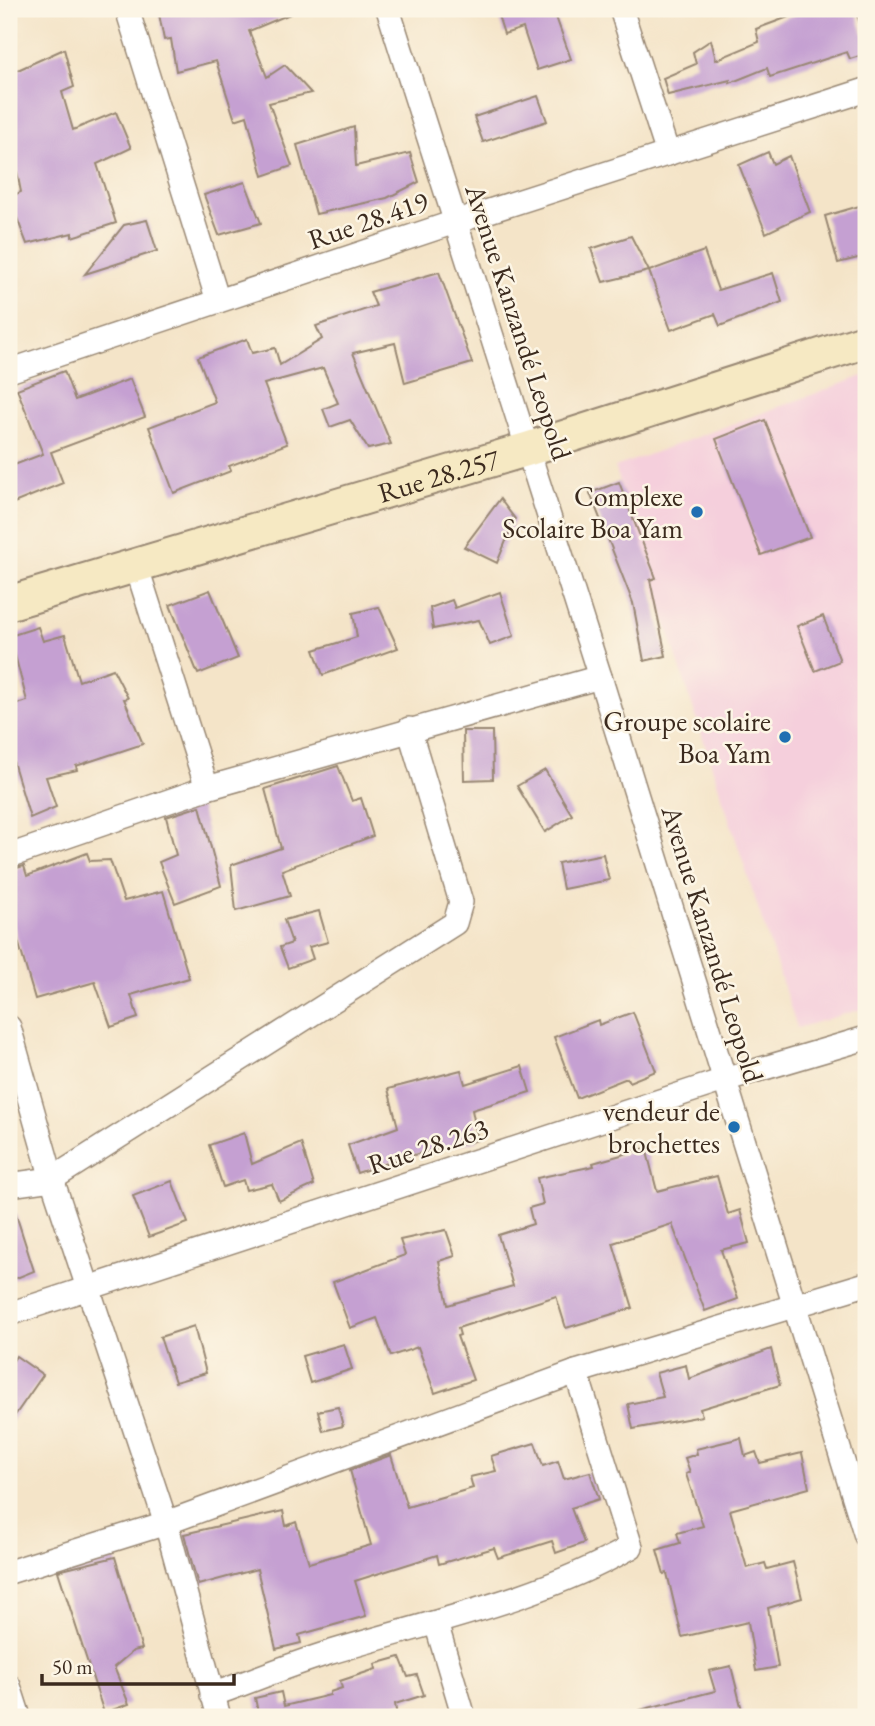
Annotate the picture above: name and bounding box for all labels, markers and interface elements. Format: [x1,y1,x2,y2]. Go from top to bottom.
street label: Avenue Kanzandé Leopold [457,179,581,465]
street label: Rue 28.419 [303,183,433,257]
street label: Rue 28.257 [373,440,504,511]
place label: Complexe Scolaire Boa Yam [502,478,683,546]
marker: Complexe Scolaire Boa Yam [689,504,705,520]
place label: Groupe scolaire Boa Yam [603,703,771,771]
marker: Groupe scolaire Boa Yam [777,729,793,745]
street label: Avenue Kanzandé Leopold [653,800,773,1088]
place label: vendeur de brochettes [603,1093,720,1161]
street label: Rue 28.263 [363,1110,493,1182]
marker: vendeur de brochettes [726,1119,742,1135]
scale bar [42,1642,234,1686]
text: 50 m [52,1653,93,1680]

